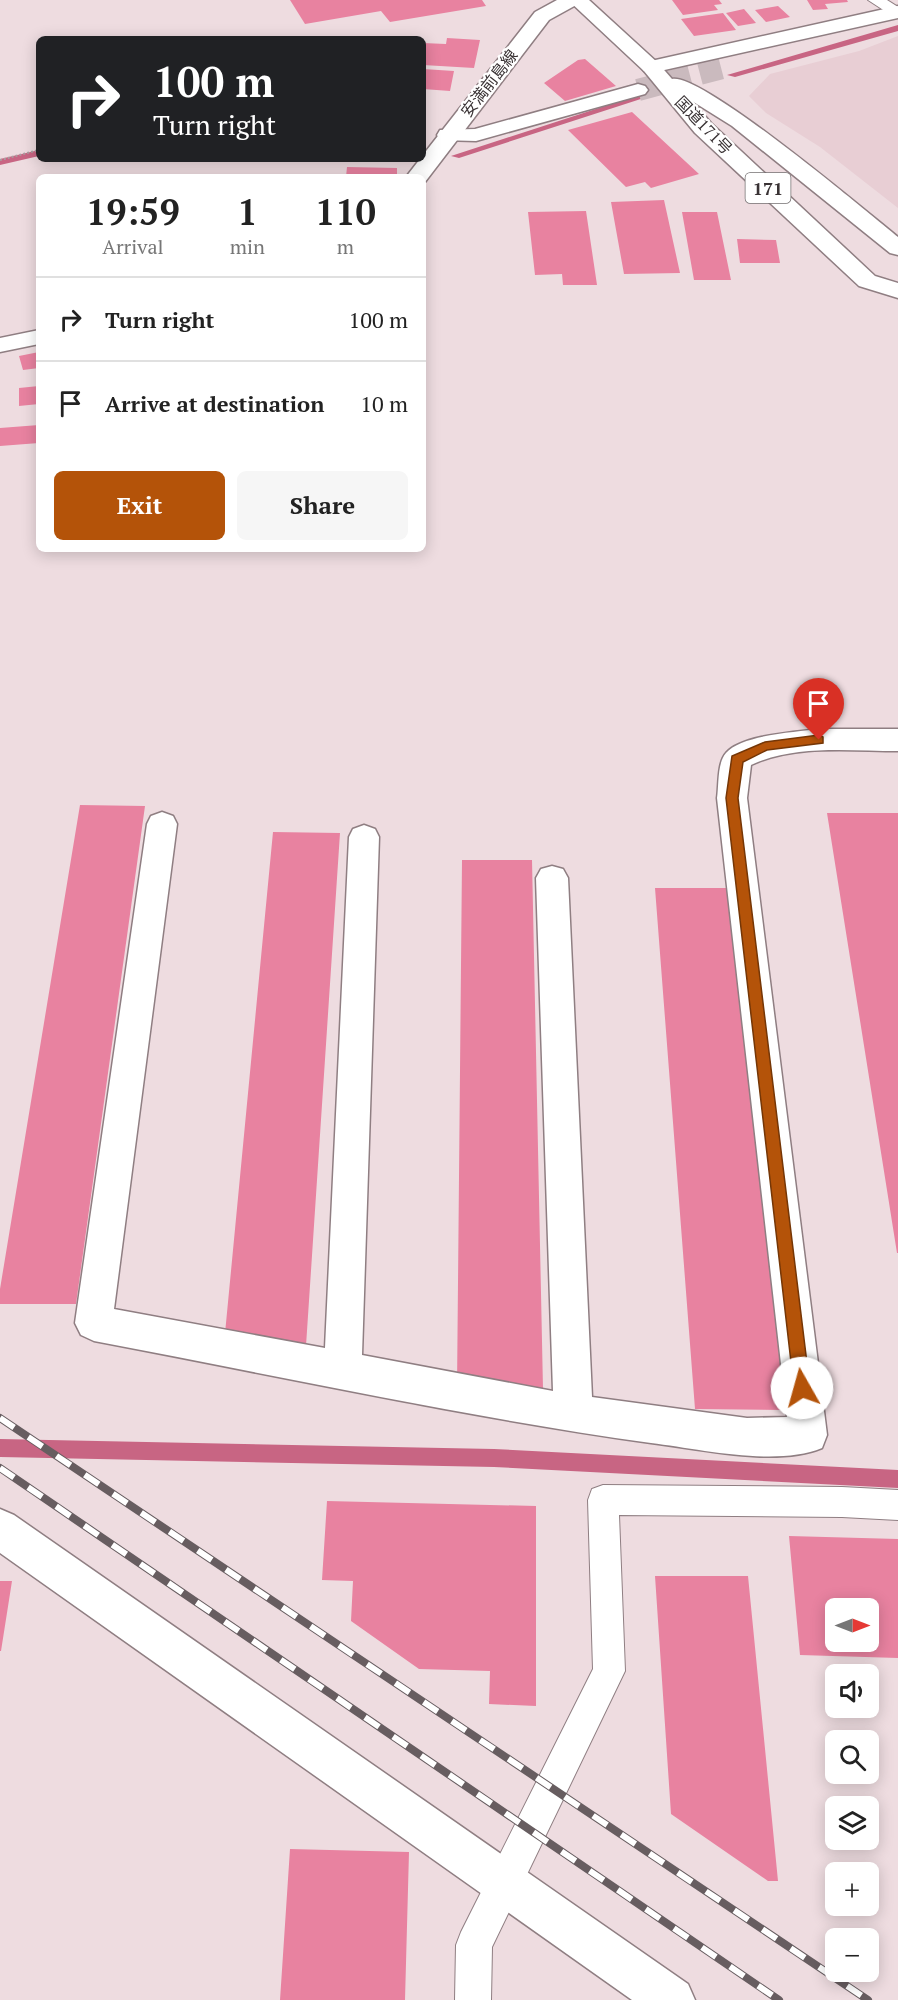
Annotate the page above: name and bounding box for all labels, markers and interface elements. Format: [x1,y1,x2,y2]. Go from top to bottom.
street label: 安満前島線 [456,45,522,121]
text: 100 m [153,53,274,109]
icon: right [54,60,132,138]
street label: 国道171号 [671,91,737,159]
text: Turn right [153,107,276,143]
road number: 171 [746,173,790,203]
text: 19:59 [86,188,180,235]
text: 1 [237,188,258,235]
text: 110 [315,188,376,235]
text: Arrival [102,233,164,260]
text: min [230,233,265,260]
text: m [337,233,354,260]
icon: right [54,303,87,336]
text: Turn right [105,305,214,334]
text: 100 m [348,305,408,334]
icon: arrive [54,387,87,420]
text: Arrive at destination [105,389,324,418]
text: 10 m [360,389,408,418]
button: Exit [54,471,225,540]
button: Share [237,471,408,540]
pin [793,678,844,740]
icon: arrive [802,687,835,720]
position arrow [770,1356,834,1420]
north arrow [825,1598,879,1652]
map controls [825,1598,879,1982]
button: sound [825,1664,879,1718]
button: search [825,1730,879,1784]
button: layers [825,1796,879,1850]
button: + [825,1862,879,1916]
button: − [825,1928,879,1982]

